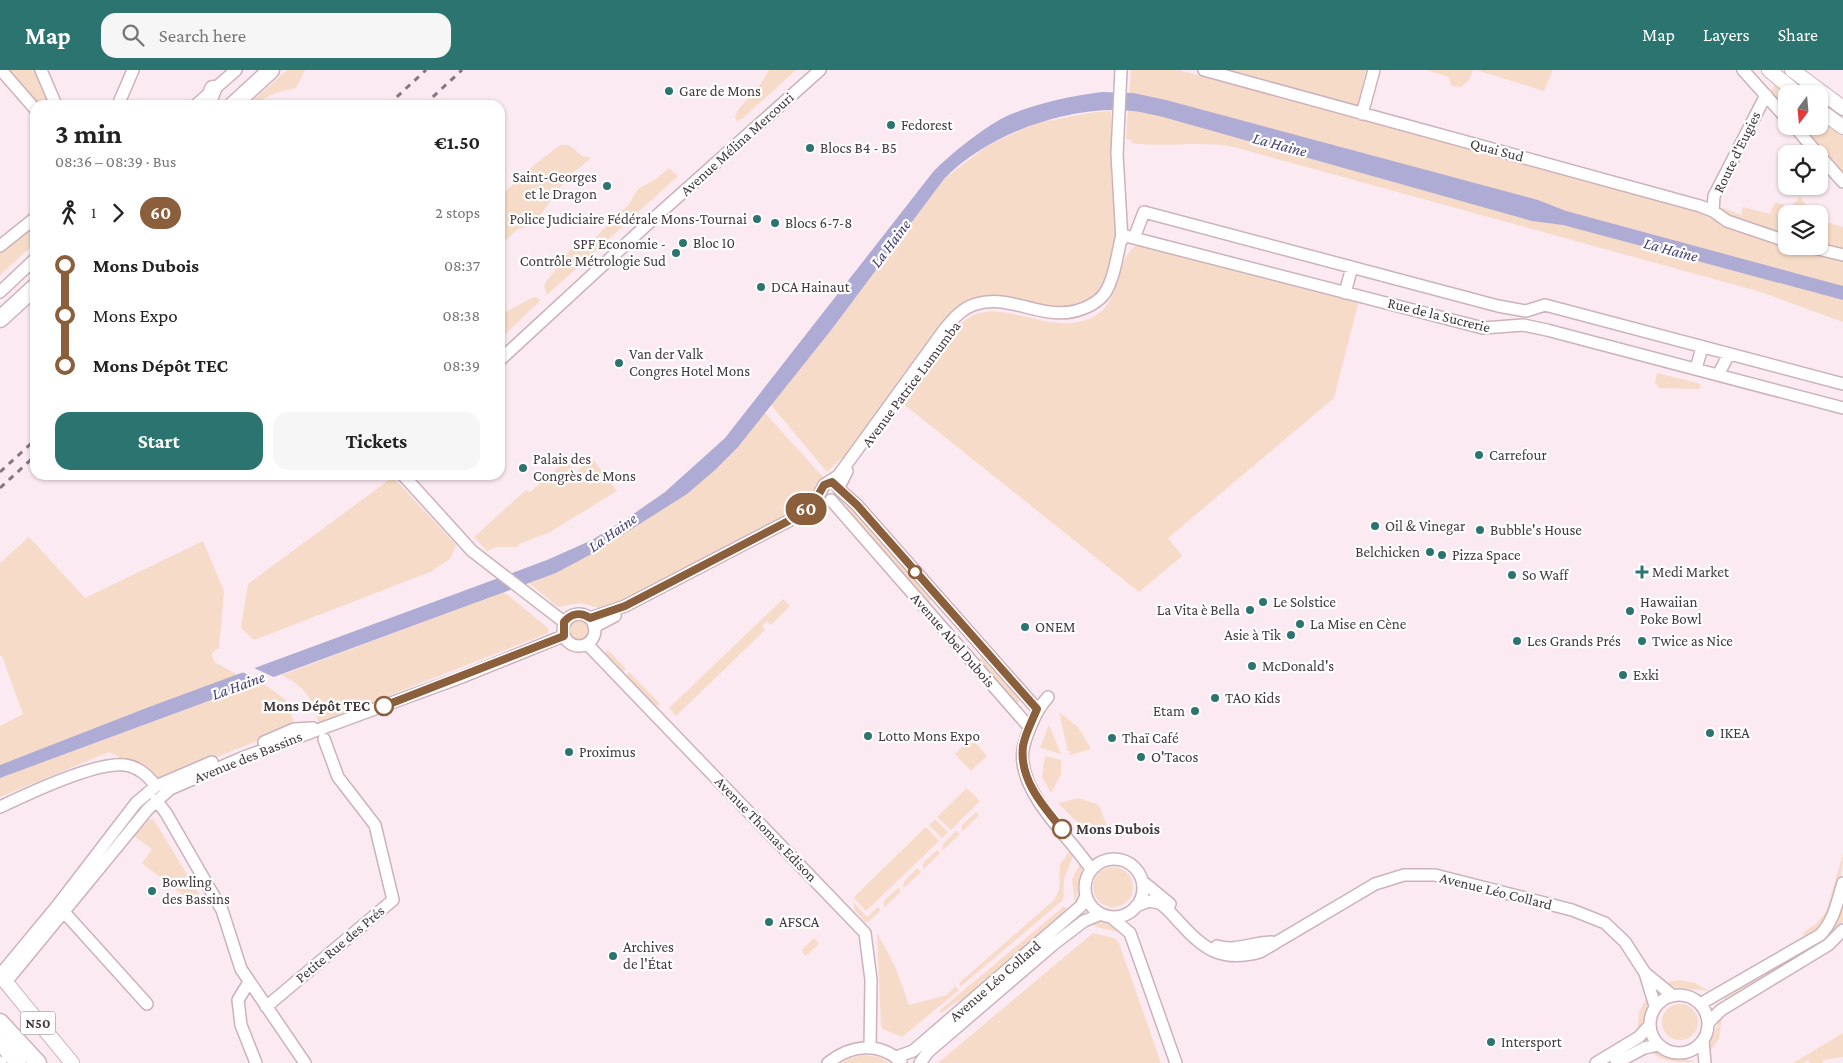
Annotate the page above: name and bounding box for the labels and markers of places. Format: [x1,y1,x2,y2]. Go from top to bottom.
place label: Gare de Mons [679,83,761,99]
marker: Gare de Mons [663,85,675,97]
place label: Fedorest [901,117,953,133]
marker: Fedorest [885,119,897,131]
place label: Blocs B4 - B5 [820,140,897,156]
marker: Blocs B4 - B5 [804,142,816,154]
place label: Saint-Georges et le Dragon [512,169,597,203]
marker: Saint-Georges et le Dragon [601,180,613,192]
place label: Police Judiciaire Fédérale Mons-Tournai [509,211,747,228]
marker: Police Judiciaire Fédérale Mons-Tournai [751,213,763,225]
place label: Blocs 6-7-8 [785,215,852,231]
marker: Blocs 6-7-8 [769,217,781,229]
place label: Bloc 10 [693,235,735,251]
place label: SPF Economie - Contrôle Métrologie Sud [520,236,666,270]
marker: Bloc 10 [677,237,689,249]
marker: SPF Economie - Contrôle Métrologie Sud [670,247,682,259]
place label: DCA Hainaut [771,279,851,295]
marker: DCA Hainaut [755,281,767,293]
place label: Van der Valk Congres Hotel Mons [629,346,750,380]
marker: Van der Valk Congres Hotel Mons [613,357,625,369]
place label: Carrefour [1489,447,1547,463]
marker: Carrefour [1473,449,1485,461]
place label: Palais des Congrès de Mons [533,451,636,485]
marker: Palais des Congrès de Mons [517,462,529,474]
place label: Oil & Vinegar [1385,518,1466,535]
marker: Oil & Vinegar [1369,520,1381,532]
place label: Bubble's House [1490,522,1582,538]
marker: Bubble's House [1474,524,1486,536]
place label: Belchicken [1355,544,1420,560]
marker: Belchicken [1424,546,1436,558]
place label: Pizza Space [1452,547,1521,564]
marker: Pizza Space [1436,549,1448,561]
place label: Medi Market [1652,564,1730,580]
unlabelled marker [908,565,922,579]
marker: Medi Market [1636,566,1648,578]
place label: So Waff [1522,567,1570,583]
marker: So Waff [1506,569,1518,581]
place label: Le Solstice [1273,594,1336,610]
place label: Hawaiian Poke Bowl [1640,594,1702,627]
marker: Le Solstice [1257,596,1269,608]
place label: La Vita è Bella [1157,602,1240,618]
marker: La Vita è Bella [1244,604,1256,616]
marker: Hawaiian Poke Bowl [1624,605,1636,617]
place label: La Mise en Cène [1310,616,1407,632]
marker: La Mise en Cène [1294,618,1306,630]
place label: ONEM [1035,619,1076,635]
marker: ONEM [1019,621,1031,633]
place label: Asie à Tik [1224,627,1282,643]
marker: Asie à Tik [1285,629,1297,641]
place label: Les Grands Prés [1527,633,1621,649]
place label: Twice as Nice [1652,633,1733,649]
marker: Les Grands Prés [1511,635,1523,647]
marker: Twice as Nice [1636,635,1648,647]
place label: McDonald's [1262,658,1334,674]
marker: McDonald's [1246,660,1258,672]
place label: Exki [1633,667,1659,683]
marker: Exki [1617,669,1629,681]
place label: TAO Kids [1225,690,1280,706]
marker: TAO Kids [1209,692,1221,704]
marker: Mons Dépôt TEC [374,696,394,716]
place label: Mons Dépôt TEC [263,698,370,714]
place label: Etam [1153,703,1185,719]
marker: Etam [1189,705,1201,717]
place label: IKEA [1720,725,1750,741]
marker: IKEA [1704,727,1716,739]
place label: Lotto Mons Expo [878,728,980,745]
marker: Lotto Mons Expo [862,730,874,742]
place label: Thaï Café [1122,730,1179,746]
marker: Thaï Café [1106,732,1118,744]
place label: Proximus [579,744,636,760]
marker: Proximus [563,746,575,758]
place label: O'Tacos [1151,749,1198,765]
marker: O'Tacos [1135,751,1147,763]
marker: Mons Dubois [1052,819,1072,839]
place label: Mons Dubois [1076,821,1160,837]
place label: Bowling des Bassins [162,874,230,907]
marker: Bowling des Bassins [146,885,158,897]
place label: AFSCA [779,914,820,930]
marker: AFSCA [763,916,775,928]
place label: Archives de l'État [623,939,674,972]
marker: Archives de l'État [607,950,619,962]
place label: Intersport [1501,1034,1563,1051]
marker: Intersport [1485,1036,1497,1048]

